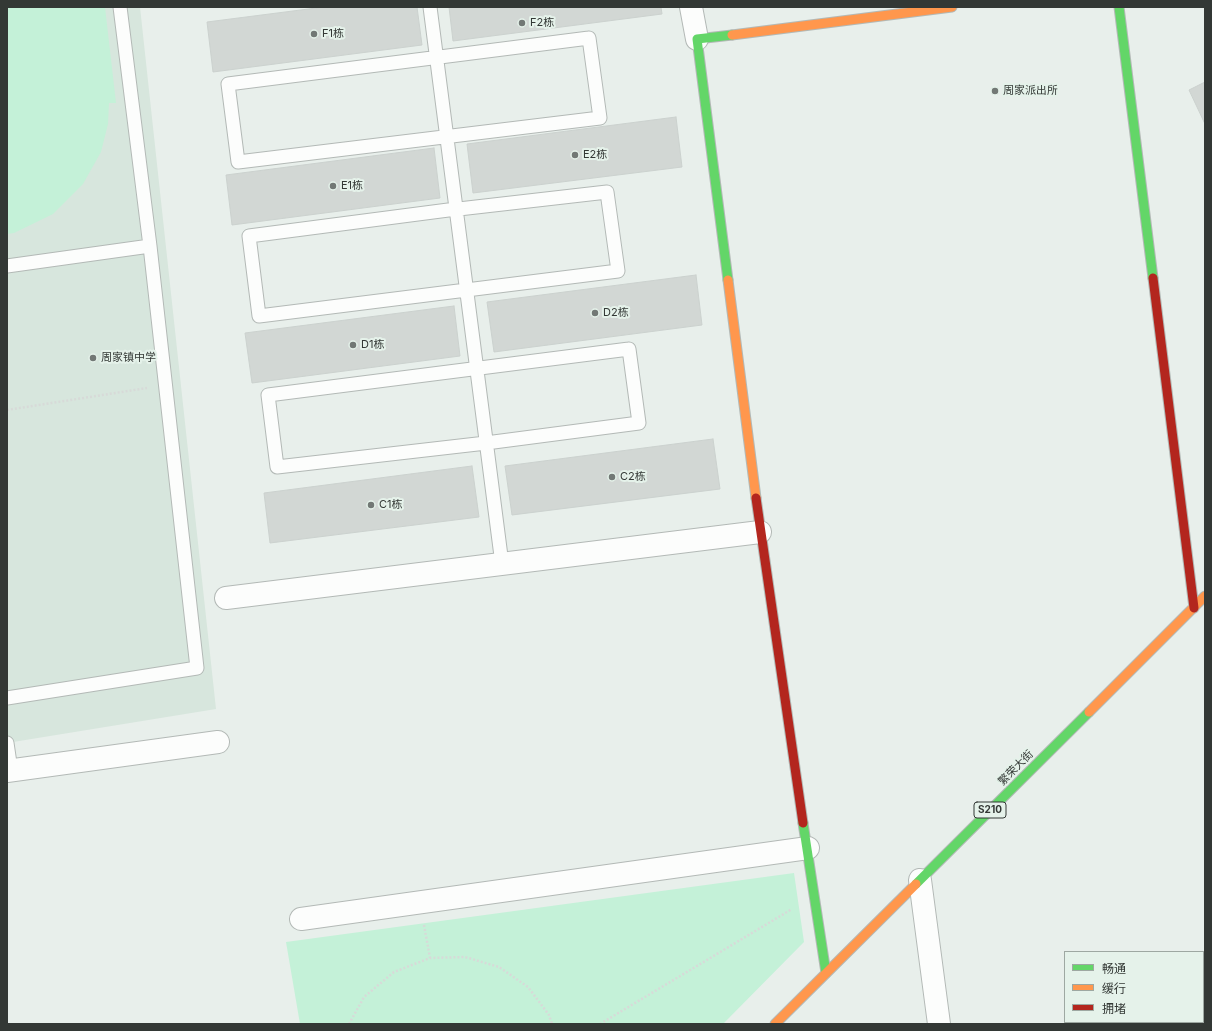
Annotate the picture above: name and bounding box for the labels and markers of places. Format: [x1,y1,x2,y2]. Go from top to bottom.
place label: F2栋 [530,16,554,30]
marker: F2栋 [517,18,527,28]
place label: F1栋 [322,27,344,41]
marker: F1栋 [309,29,319,39]
place label: 周家派出所 [1003,84,1058,98]
marker: 周家派出所 [990,86,1000,96]
place label: E2栋 [583,148,607,162]
marker: E2栋 [570,150,580,160]
place label: E1栋 [341,179,363,193]
marker: E1栋 [328,181,338,191]
place label: D2栋 [603,306,629,320]
marker: D2栋 [590,308,600,318]
place label: D1栋 [361,338,384,352]
marker: D1栋 [348,340,358,350]
place label: 周家镇中学 [101,351,156,365]
marker: 周家镇中学 [88,353,98,363]
place label: C2栋 [620,470,646,484]
marker: C2栋 [607,472,617,482]
place label: C1栋 [379,498,403,512]
marker: C1栋 [366,500,376,510]

